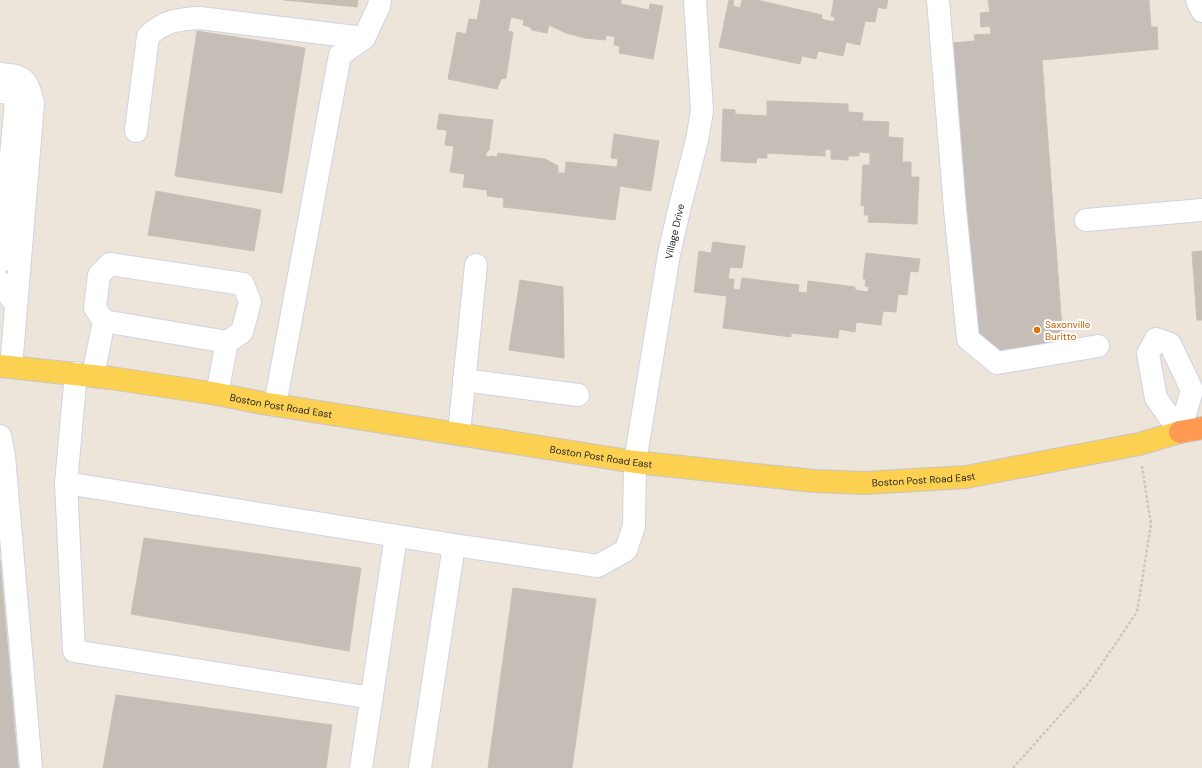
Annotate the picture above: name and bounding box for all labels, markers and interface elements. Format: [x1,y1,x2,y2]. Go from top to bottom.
street label: Village Drive [662,202,687,260]
place label: Saxonville Buritto [1045,318,1091,343]
marker: Saxonville Buritto [1032,325,1042,335]
street label: Boston Post Road East [229,390,333,421]
street label: Boston Post Road East [549,442,653,470]
street label: Boston Post Road East [871,469,976,489]

